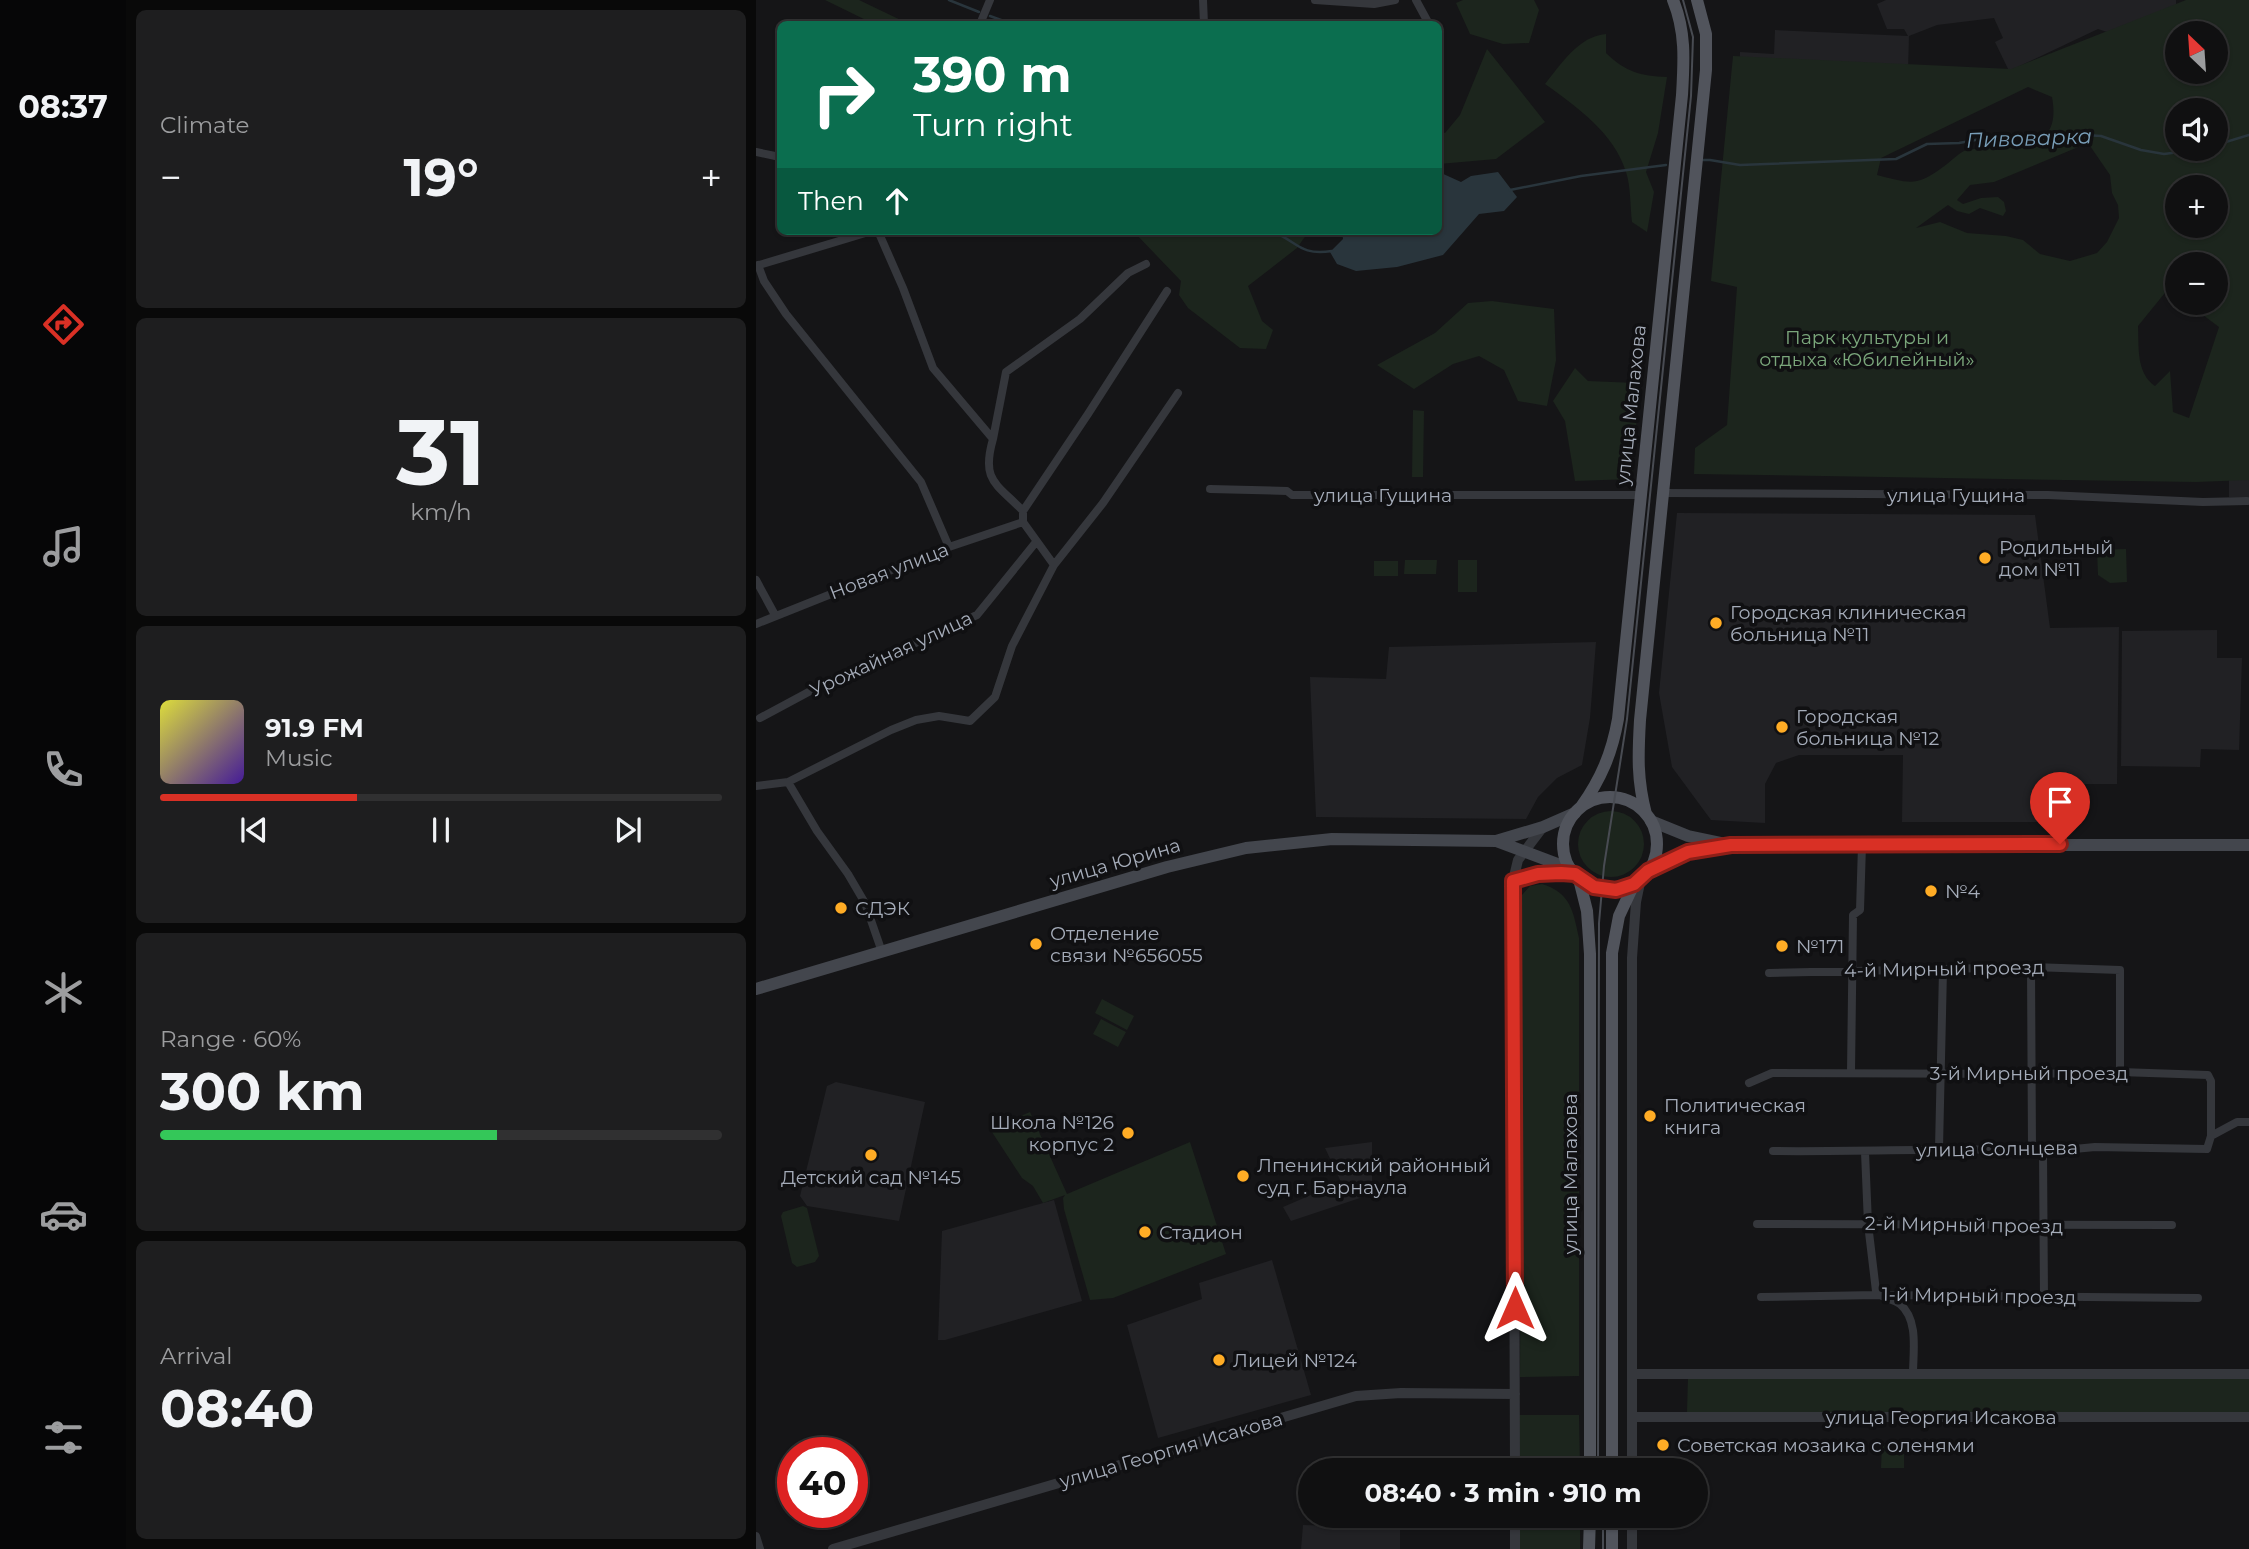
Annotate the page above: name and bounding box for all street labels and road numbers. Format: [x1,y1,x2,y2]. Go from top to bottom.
street label: улица Малахова [1611,324,1651,487]
street label: улица Гущина [1313,484,1452,507]
street label: улица Гущина [1886,484,2025,507]
street label: Новая улица [826,538,952,604]
street label: Урожайная улица [806,606,976,702]
street label: улица Юрина [1046,833,1183,893]
street label: 4-й Мирный проезд [1844,956,2044,982]
street label: 3-й Мирный проезд [1930,1062,2128,1085]
street label: улица Малахова [1559,1093,1582,1256]
street label: улица Солнцева [1915,1136,2078,1162]
street label: 2-й Мирный проезд [1865,1212,2063,1238]
street label: 1-й Мирный проезд [1882,1283,2076,1309]
street label: улица Георгия Исакова [1824,1406,2057,1429]
street label: улица Георгия Исакова [1056,1407,1285,1493]

